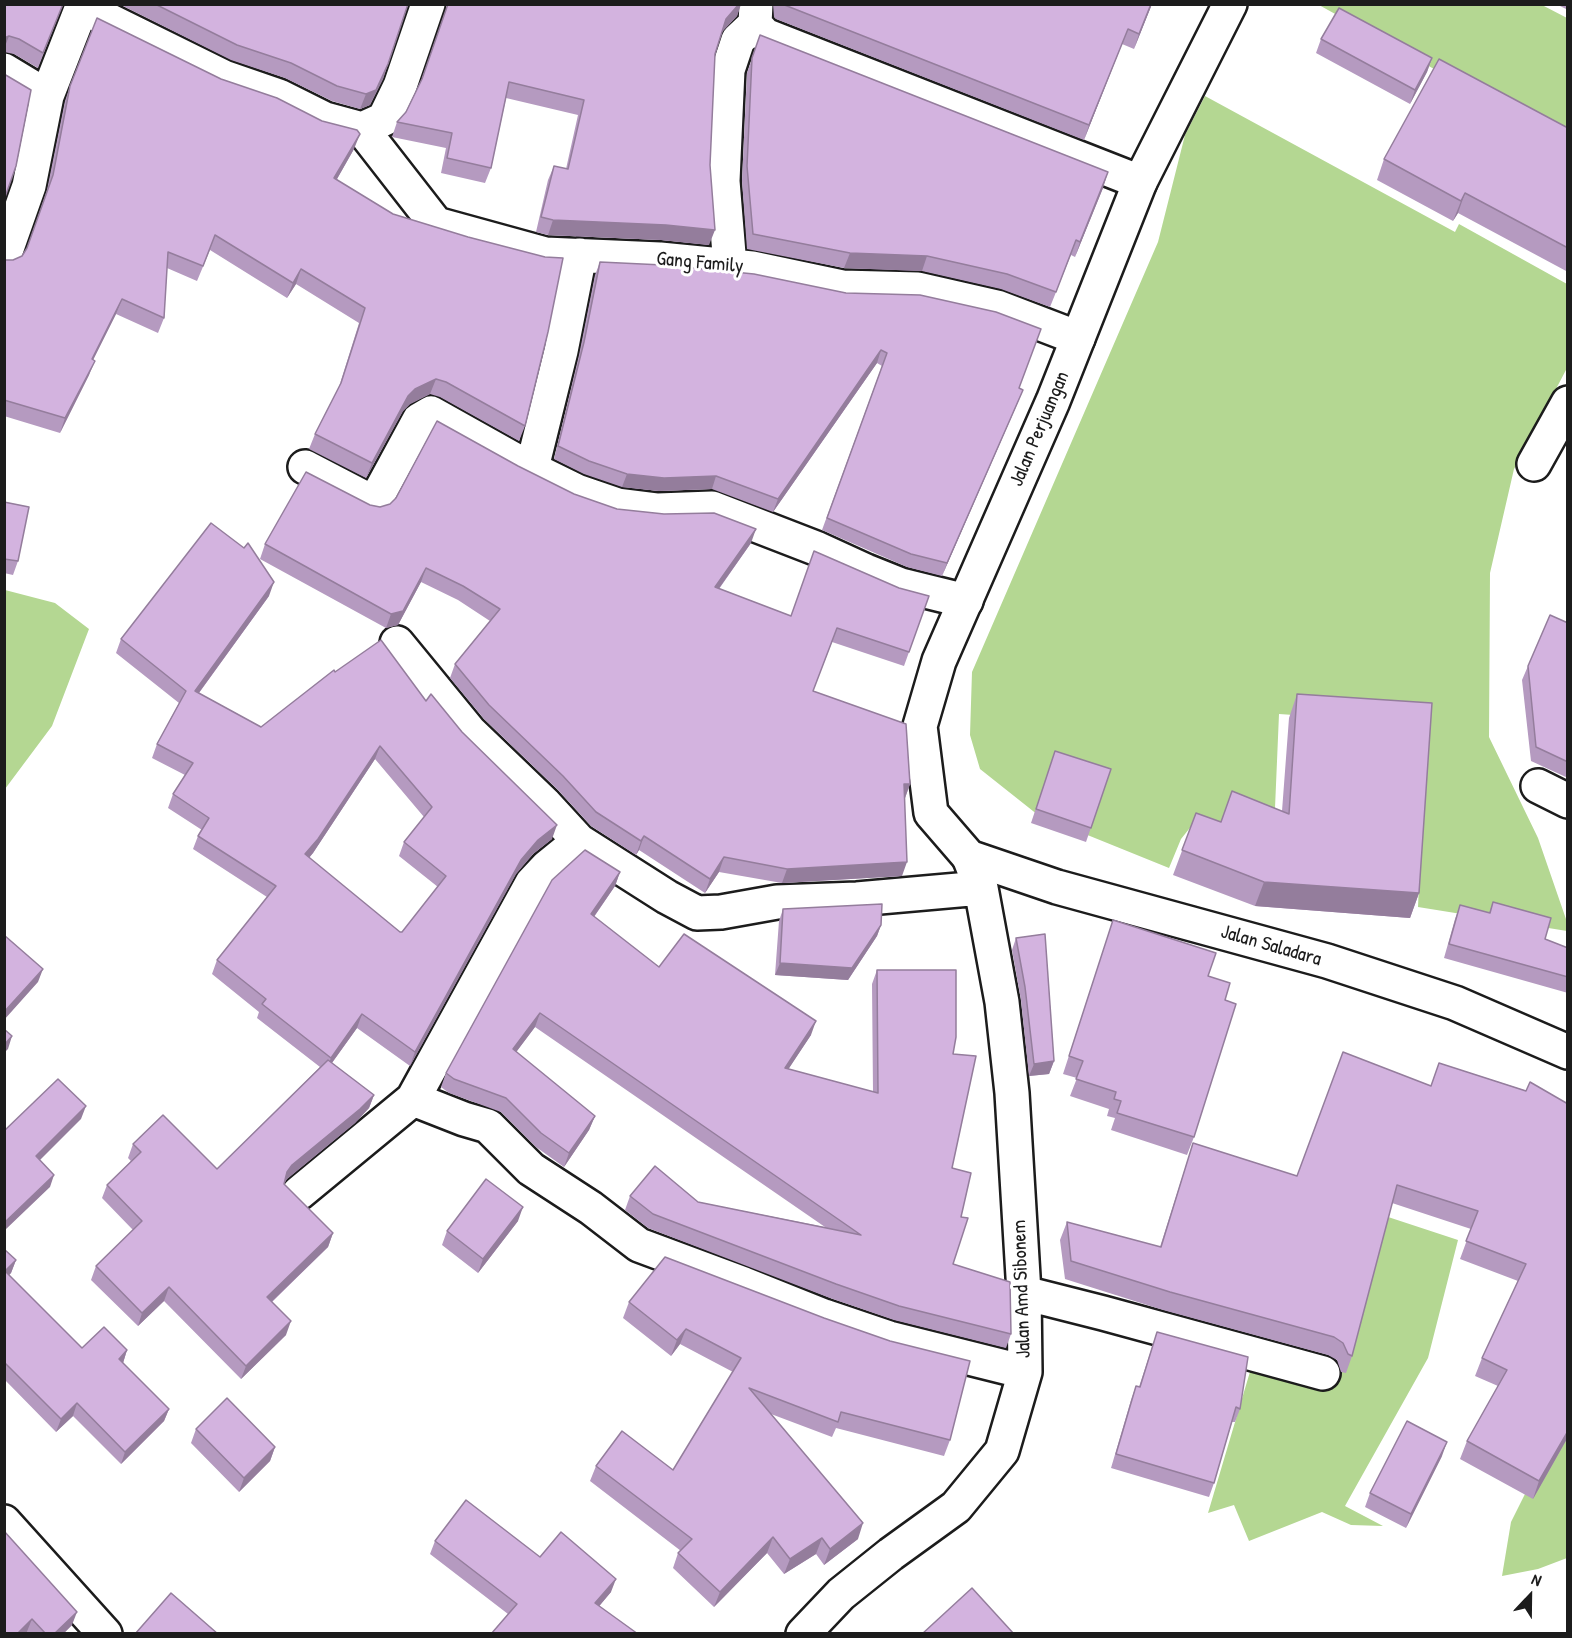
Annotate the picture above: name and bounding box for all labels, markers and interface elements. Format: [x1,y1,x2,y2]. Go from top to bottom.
street label: Gang Family [656,247,744,279]
street label: Jalan Perjuangan [1005,368,1075,490]
street label: Jalan Saladara [1218,920,1324,972]
street label: Jalan Amd Sibonem [1008,1219,1036,1359]
north arrow [1500,1566,1560,1626]
text: N [1529,1568,1545,1591]

